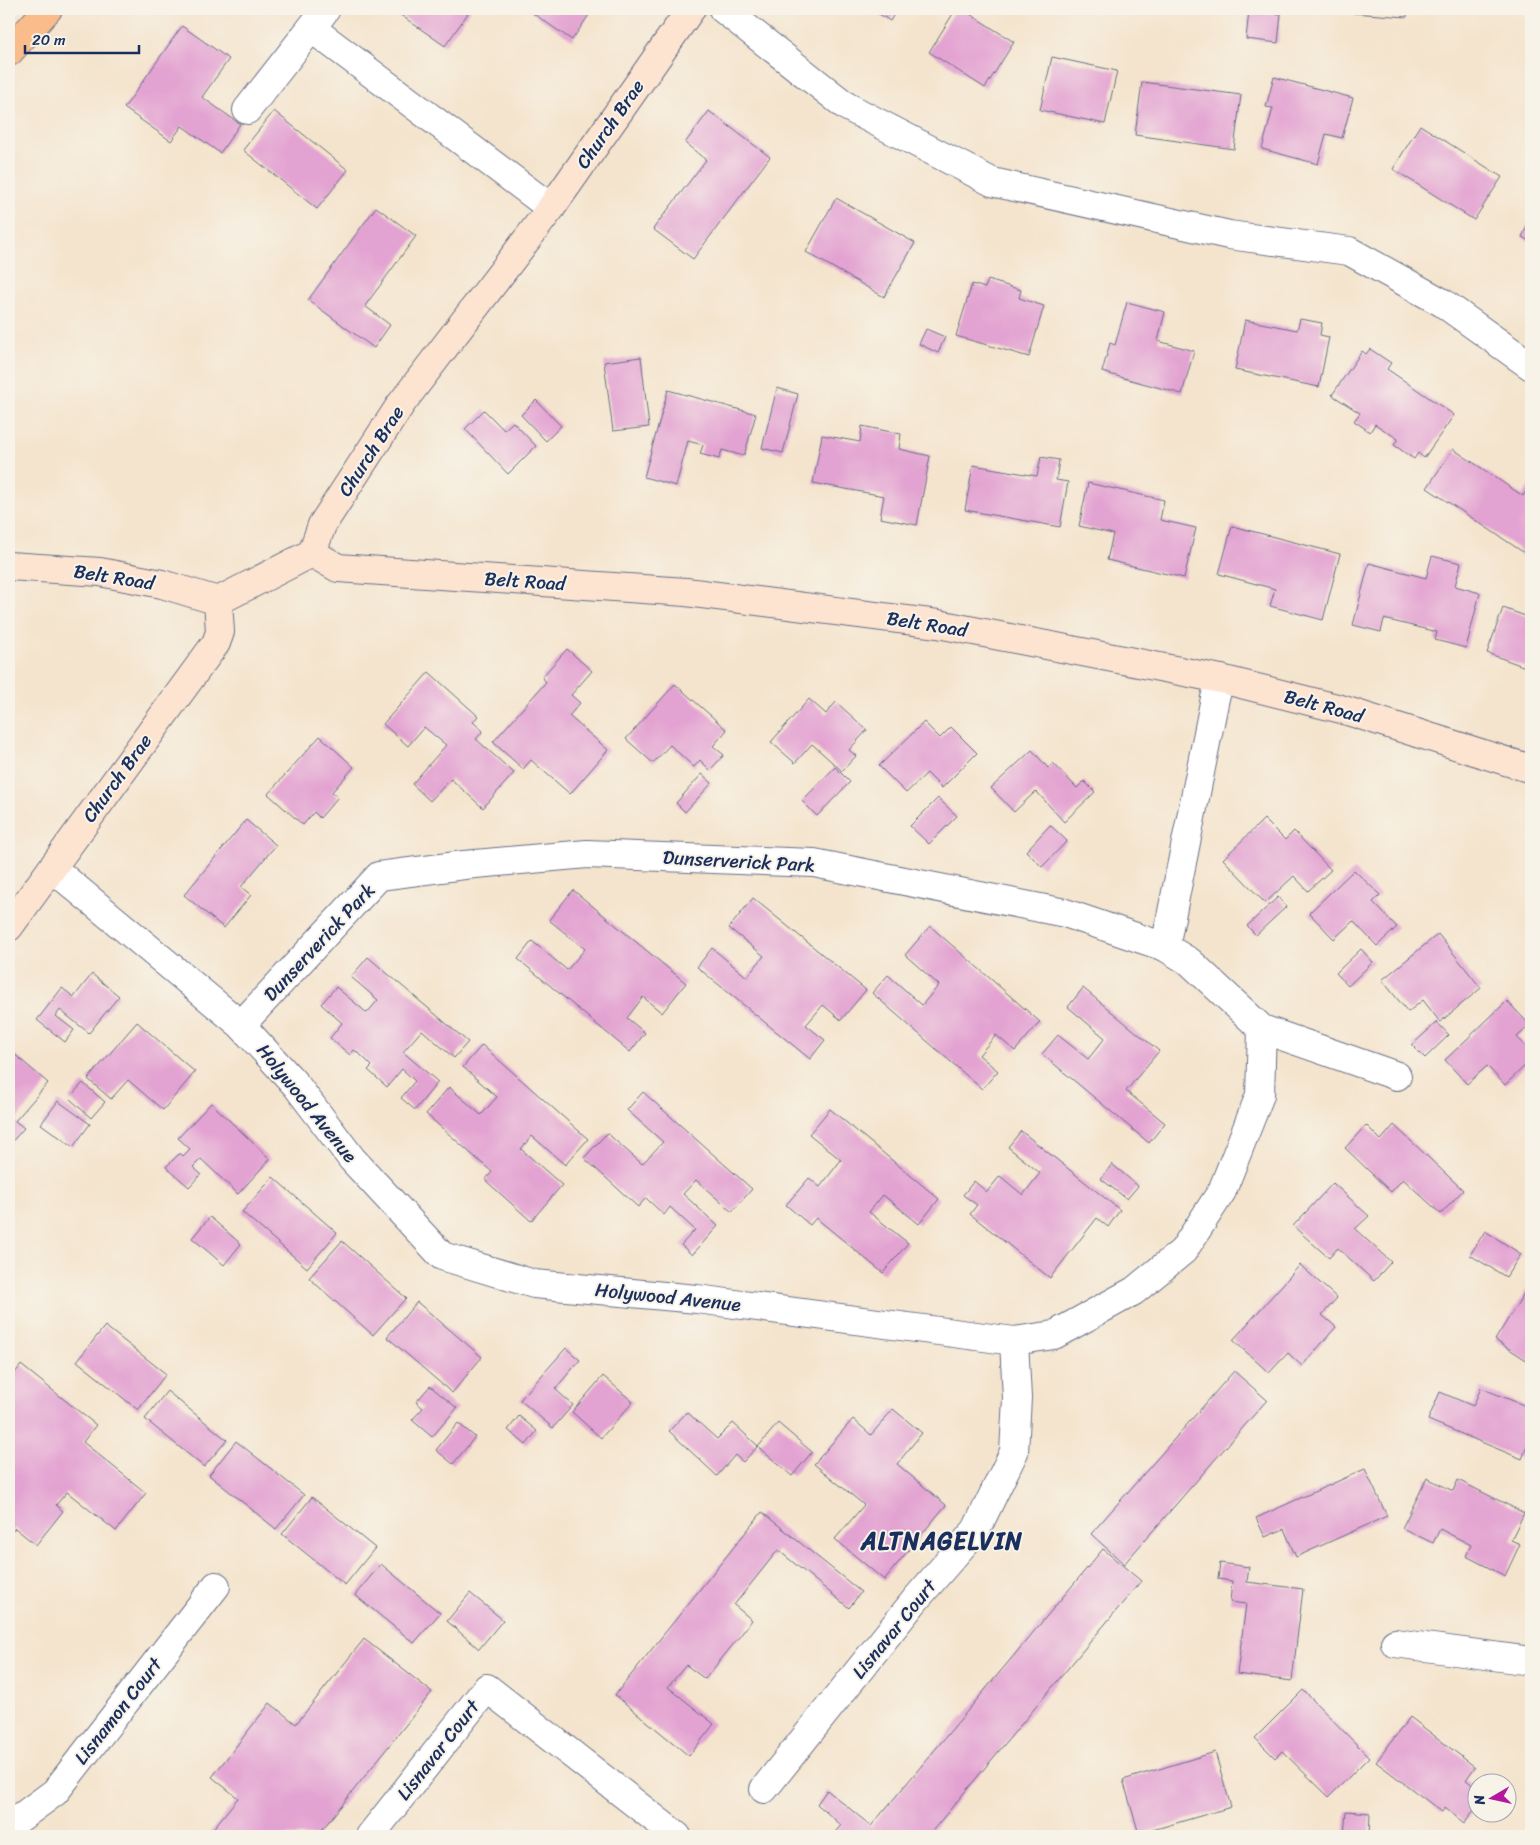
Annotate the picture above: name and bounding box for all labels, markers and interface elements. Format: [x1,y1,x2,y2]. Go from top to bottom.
scale bar [25,22,139,54]
text: 20 m [32,27,66,53]
street label: Church Brae [567,72,653,176]
street label: Church Brae [329,399,413,503]
street label: Belt Road [71,554,159,600]
street label: Belt Road [483,562,569,600]
street label: Belt Road [884,601,972,647]
street label: Belt Road [1281,680,1369,733]
street label: Church Brae [73,726,161,829]
street label: Dunserverick Park [662,841,816,881]
street label: Dunserverick Park [255,875,383,1009]
street label: Holywood Avenue [248,1036,366,1170]
street label: Holywood Avenue [594,1273,742,1321]
district label: ALTNAGELVIN [860,1520,1023,1562]
street label: Lisnavar Court [843,1571,946,1686]
street label: Lisnamon Court [65,1649,171,1772]
street label: Lisnavar Court [388,1691,489,1808]
north arrow [1468,1772,1518,1822]
text: N [1467,1793,1493,1808]

